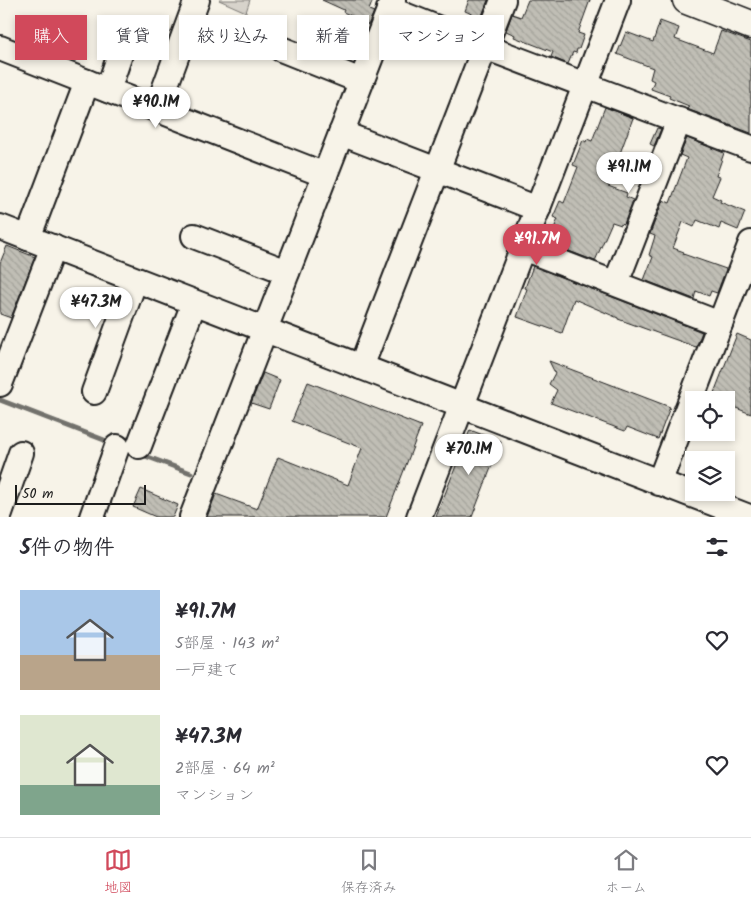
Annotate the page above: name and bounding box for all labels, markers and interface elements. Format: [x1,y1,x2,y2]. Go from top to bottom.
chip: 購入 [15,15,87,60]
chip: 賃貸 [97,15,169,60]
chip: 絞り込み [179,15,287,60]
chip: 新着 [297,15,369,60]
chip: マンション [379,15,504,60]
pin: ¥90.1M [115,86,197,129]
text: ¥90.1M [133,90,179,115]
pin: ¥91.1M [588,152,670,194]
text: ¥91.1M [607,155,651,180]
pin: ¥91.7M [496,224,578,266]
text: ¥91.7M [514,227,560,252]
pin: ¥47.3M [55,286,137,329]
text: ¥47.3M [71,290,121,315]
map controls [685,391,735,501]
button: locate [685,391,735,441]
pin: ¥70.1M [428,434,510,476]
text: ¥70.1M [446,437,492,462]
button: layers [685,451,735,501]
scale bar [15,482,146,505]
text: 50 m [22,483,53,505]
text: 5件の物件 [20,532,115,565]
icon: filters [703,533,731,561]
text: ¥91.7M [175,596,236,629]
icon: home [60,610,120,670]
icon: heart [703,626,731,654]
text: 5部屋 · 143 m² [175,631,279,656]
text: 一戸建て [175,658,239,683]
text: ¥47.3M [175,721,242,754]
icon: home [60,735,120,795]
icon: heart [703,751,731,779]
text: 2部屋 · 64 m² [175,756,275,781]
text: マンション [175,783,254,808]
tab: 地図 [104,846,132,899]
tab: 保存済み [341,846,397,899]
tab: ホーム [605,846,647,899]

